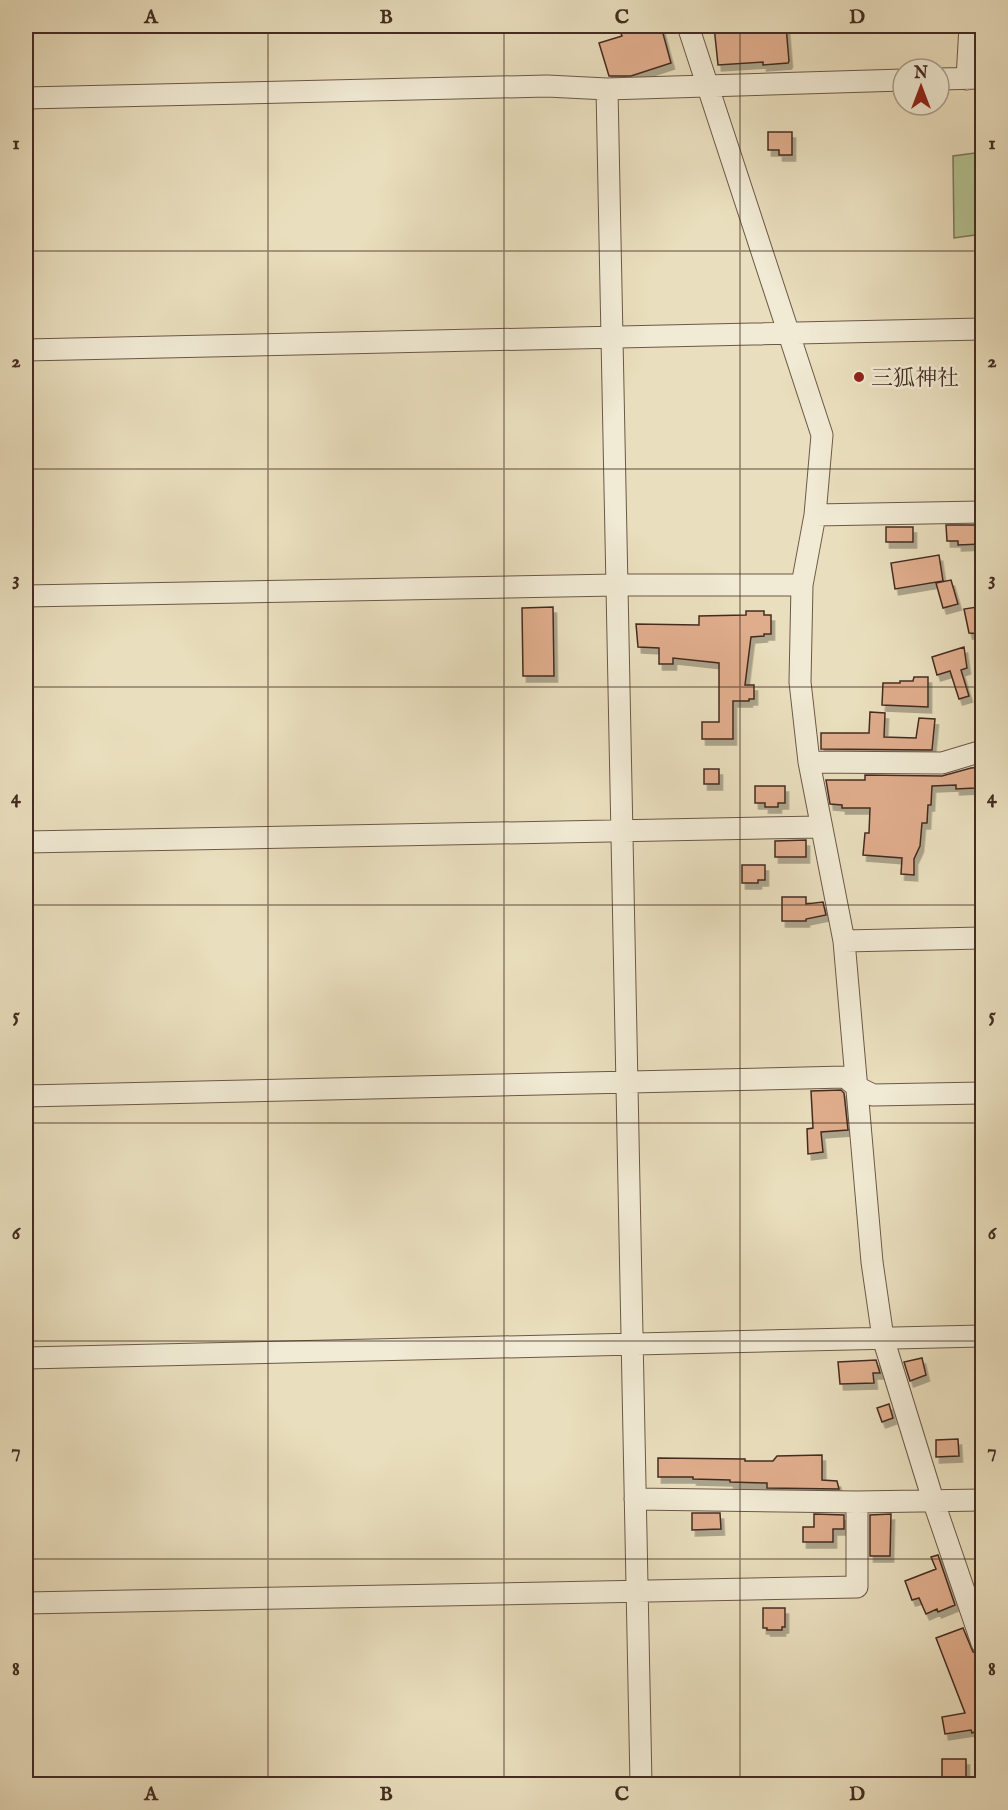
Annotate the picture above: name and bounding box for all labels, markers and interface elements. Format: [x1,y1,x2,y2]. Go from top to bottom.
text: A [143,5,159,30]
text: B [379,5,393,30]
text: C [615,5,629,30]
text: D [849,5,865,30]
north arrow [891,57,951,117]
text: N [913,64,928,84]
text: 1 [12,131,20,156]
text: 1 [988,131,996,156]
text: 2 [11,349,21,374]
text: 2 [987,349,997,374]
place label: 三狐神社 [871,365,959,393]
marker: 三狐神社 [852,370,866,384]
text: 3 [12,567,20,592]
text: 3 [988,567,996,592]
text: 4 [11,785,22,810]
text: 4 [987,785,998,810]
text: 5 [12,1003,20,1028]
text: 5 [988,1003,996,1028]
text: 6 [12,1221,22,1246]
text: 6 [988,1221,998,1246]
text: 7 [11,1439,21,1464]
text: 7 [987,1439,997,1464]
text: 8 [12,1657,20,1682]
text: 8 [988,1657,996,1682]
text: A [143,1782,159,1807]
text: B [379,1782,393,1807]
text: C [615,1782,629,1807]
text: D [849,1782,865,1807]

